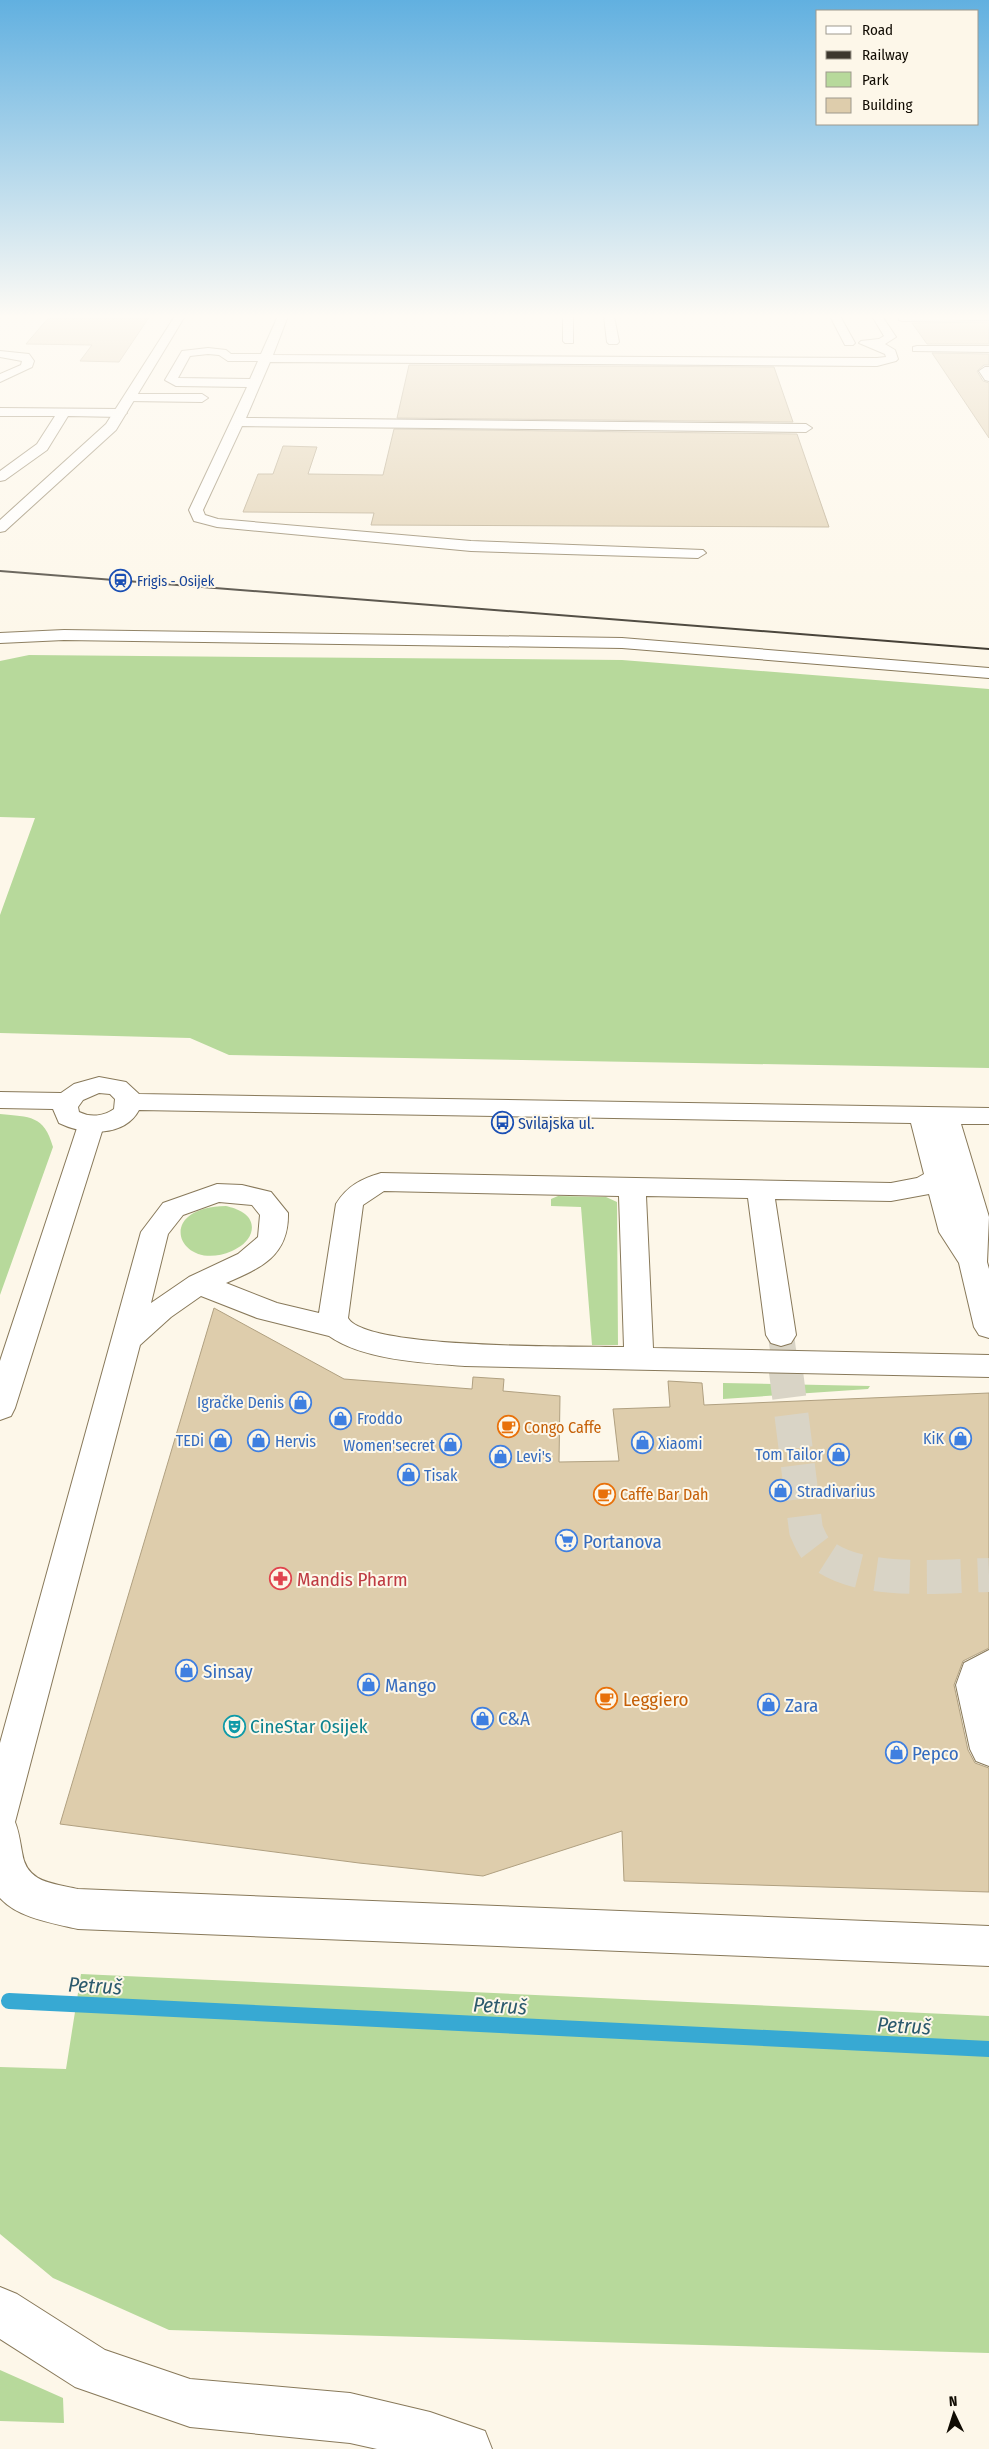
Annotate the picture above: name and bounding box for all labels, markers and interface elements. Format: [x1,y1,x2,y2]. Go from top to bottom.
legend [816,10,979,125]
text: Road [862,21,893,39]
text: Railway [862,46,909,64]
text: Park [862,71,889,89]
text: Building [862,96,913,114]
station icon: Frigis - Osijek [109,569,133,593]
place label: Frigis - Osijek [137,573,215,590]
bus stop icon: Svilajska ul. [490,1111,514,1135]
place label: Svilajska ul. [518,1114,594,1133]
shop icon: Igračke Denis [288,1390,312,1414]
place label: Igračke Denis [197,1393,284,1412]
shop icon: Froddo [329,1406,353,1430]
place label: Froddo [357,1409,403,1428]
cafe icon: Congo Caffe [496,1415,520,1439]
place label: Congo Caffe [524,1418,602,1437]
shop icon: KiK [948,1426,972,1450]
shop icon: TEDi [208,1428,232,1452]
shop icon: Hervis [247,1429,271,1453]
place label: KiK [923,1429,945,1448]
place label: TEDi [176,1431,204,1450]
shop icon: Xiaomi [630,1431,654,1455]
place label: Hervis [275,1432,316,1451]
shop icon: Women'secret [439,1433,463,1457]
place label: Xiaomi [658,1434,702,1453]
place label: Women'secret [343,1436,436,1455]
shop icon: Tom Tailor [827,1442,851,1466]
shop icon: Levi's [488,1444,512,1468]
place label: Tom Tailor [755,1445,823,1464]
place label: Levi's [516,1447,552,1466]
shop icon: Tisak [396,1463,420,1487]
place label: Tisak [424,1466,458,1485]
shop icon: Stradivarius [769,1479,793,1503]
cafe icon: Caffe Bar Dah [592,1482,616,1506]
place label: Stradivarius [797,1482,875,1501]
place label: Caffe Bar Dah [620,1485,708,1504]
supermarket icon: Portanova [555,1529,579,1553]
place label: Portanova [583,1530,662,1553]
pharmacy icon: Mandis Pharm [269,1567,293,1591]
place label: Mandis Pharm [297,1568,408,1591]
shop icon: Sinsay [175,1659,199,1683]
place label: Sinsay [203,1660,253,1683]
shop icon: Mango [357,1673,381,1697]
place label: Mango [385,1674,436,1697]
cafe icon: Leggiero [595,1687,619,1711]
place label: Leggiero [623,1688,689,1711]
shop icon: Zara [757,1693,781,1717]
place label: Zara [785,1694,818,1717]
shop icon: C&A [470,1706,494,1730]
place label: C&A [498,1707,530,1730]
theatre icon: CineStar Osijek [222,1714,246,1738]
place label: CineStar Osijek [250,1715,368,1738]
shop icon: Pepco [884,1741,908,1765]
place label: Pepco [912,1742,959,1765]
water label: Petruš [67,1972,123,2000]
water label: Petruš [472,1992,528,2020]
water label: Petruš [876,2012,932,2040]
north arrow [929,2389,979,2439]
text: N [948,2393,958,2410]

